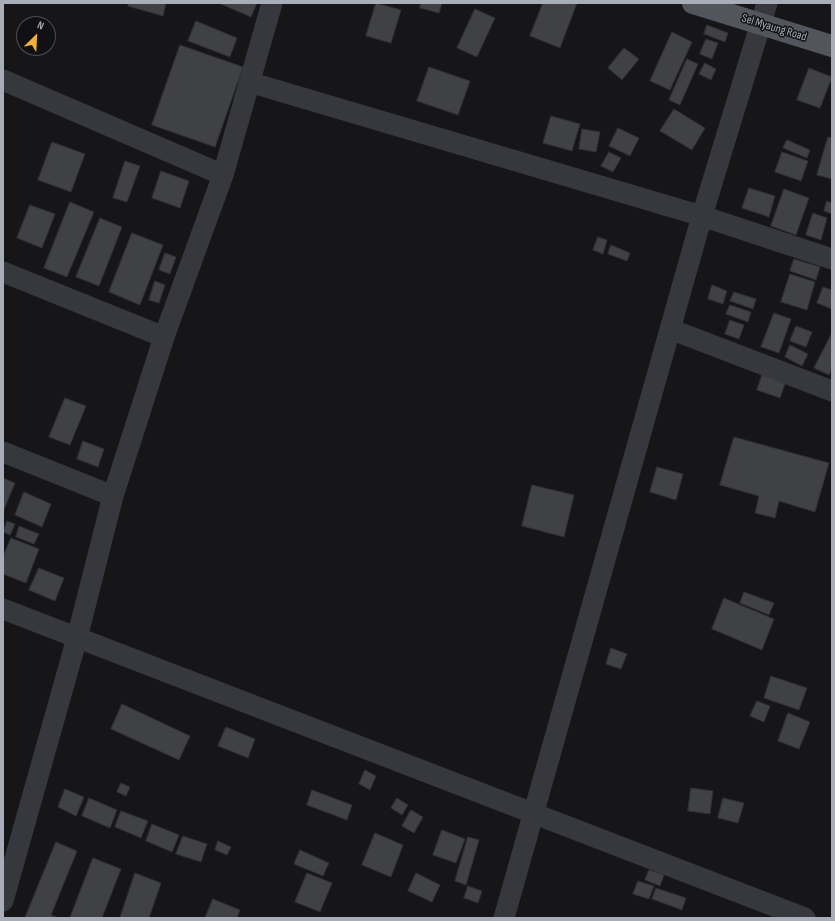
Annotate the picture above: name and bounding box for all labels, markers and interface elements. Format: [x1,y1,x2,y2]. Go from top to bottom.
street label: Sel Myaung Road [740,11,808,45]
north arrow [16,16,56,56]
text: N [35,18,46,33]

